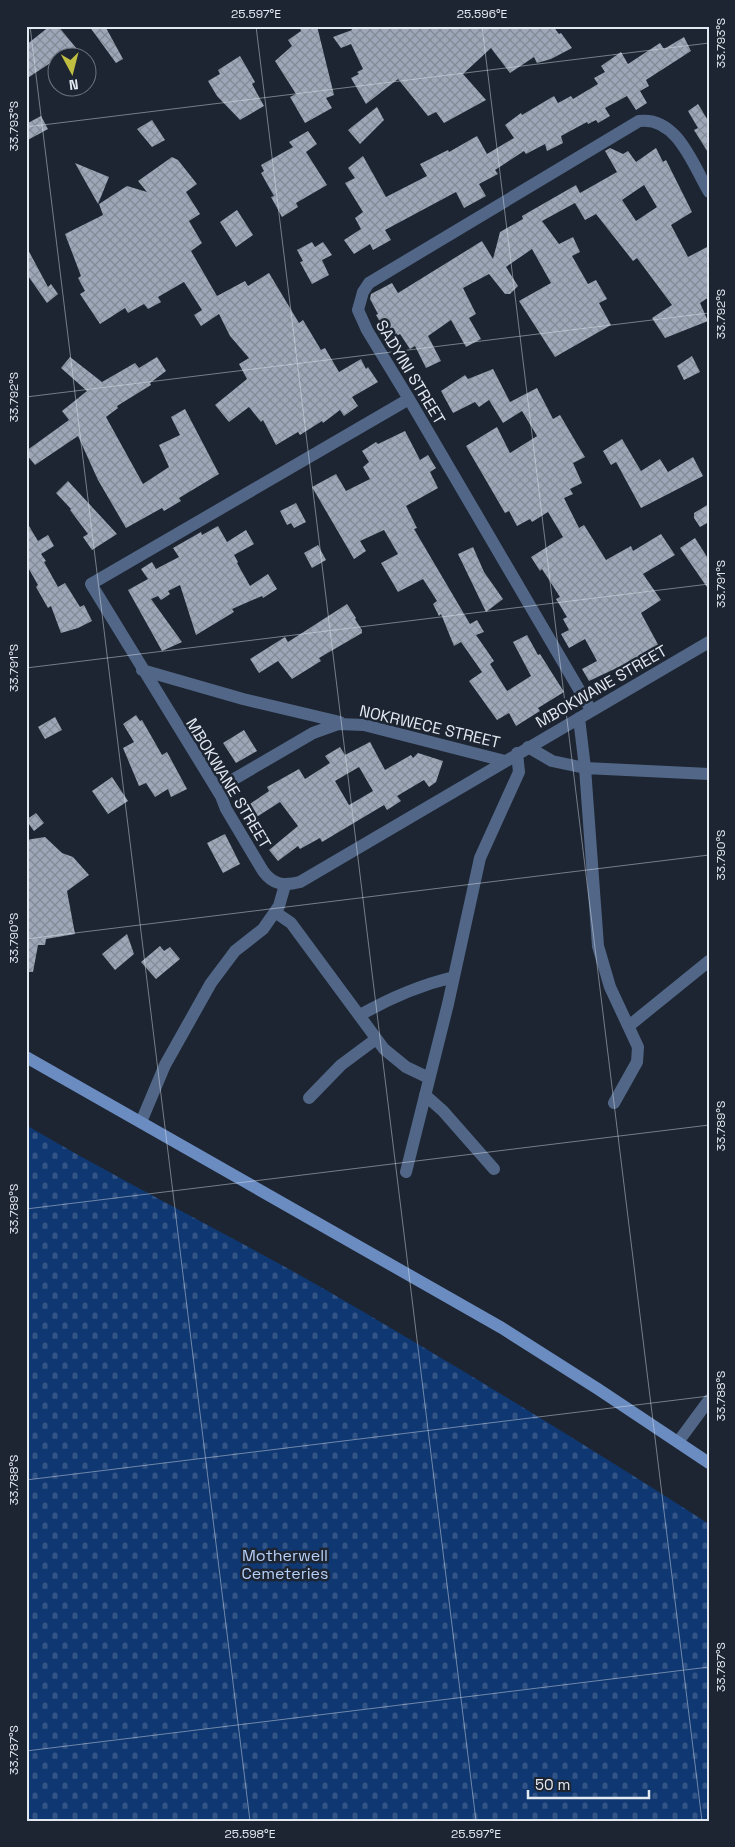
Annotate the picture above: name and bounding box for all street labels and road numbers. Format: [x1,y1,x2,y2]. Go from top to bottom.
street label: SADYINI STREET [371,316,450,428]
street label: MBOKWANE STREET [532,640,671,733]
street label: NOKRWECE STREET [357,700,502,753]
street label: MBOKWANE STREET [181,714,276,852]

